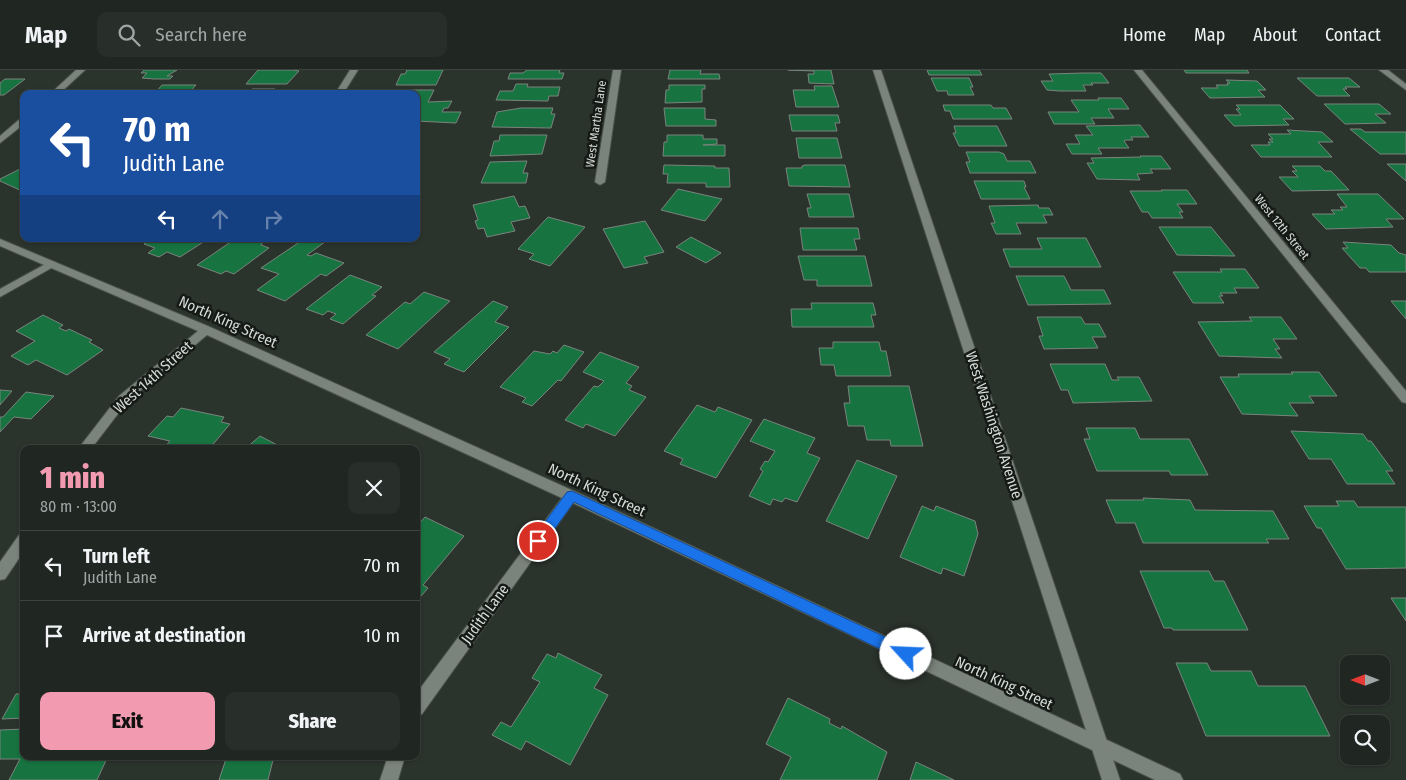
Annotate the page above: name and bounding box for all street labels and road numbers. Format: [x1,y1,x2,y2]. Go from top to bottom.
street label: West Martha Lane [583,80,609,168]
street label: West 12th Street [1252,192,1312,262]
street label: North King Street [176,292,280,352]
street label: West 14th Street [110,337,196,417]
street label: West Washington Avenue [962,349,1026,501]
street label: North King Street [545,460,649,521]
street label: Judith Lane [457,581,513,647]
street label: North King Street [952,653,1056,714]

